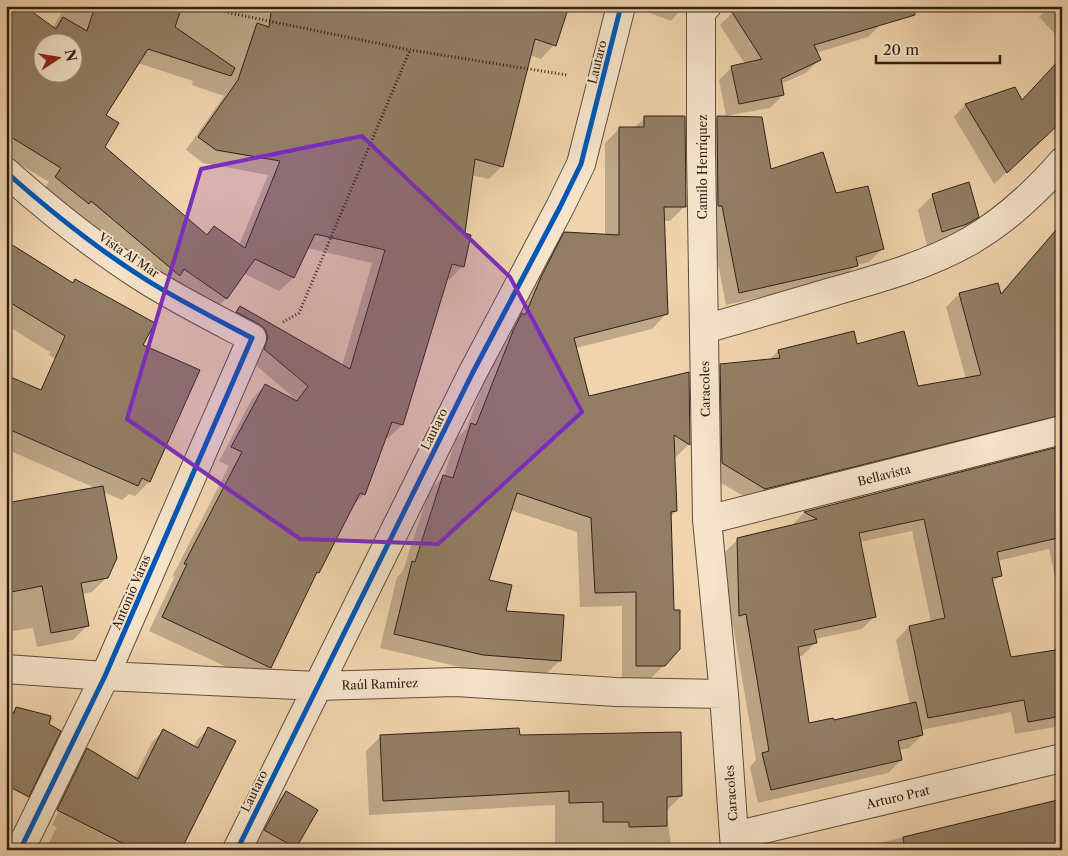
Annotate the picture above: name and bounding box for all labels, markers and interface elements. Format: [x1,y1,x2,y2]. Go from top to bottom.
north arrow [32,32,82,82]
scale bar [876,32,999,64]
street label: Lautaro [584,39,610,85]
text: 20 m [883,40,919,59]
text: N [61,47,81,63]
street label: Camilo Henríquez [695,114,710,220]
street label: Vista Al Mar [95,229,162,281]
street label: Caracoles [697,361,713,417]
street label: Lautaro [418,406,450,452]
street label: Bellavista [856,461,913,489]
street label: Antonio Varas [108,552,153,633]
street label: Raúl Ramírez [341,675,419,693]
street label: Caracoles [722,765,740,821]
street label: Lautaro [238,768,270,814]
street label: Arturo Prat [864,782,932,812]

